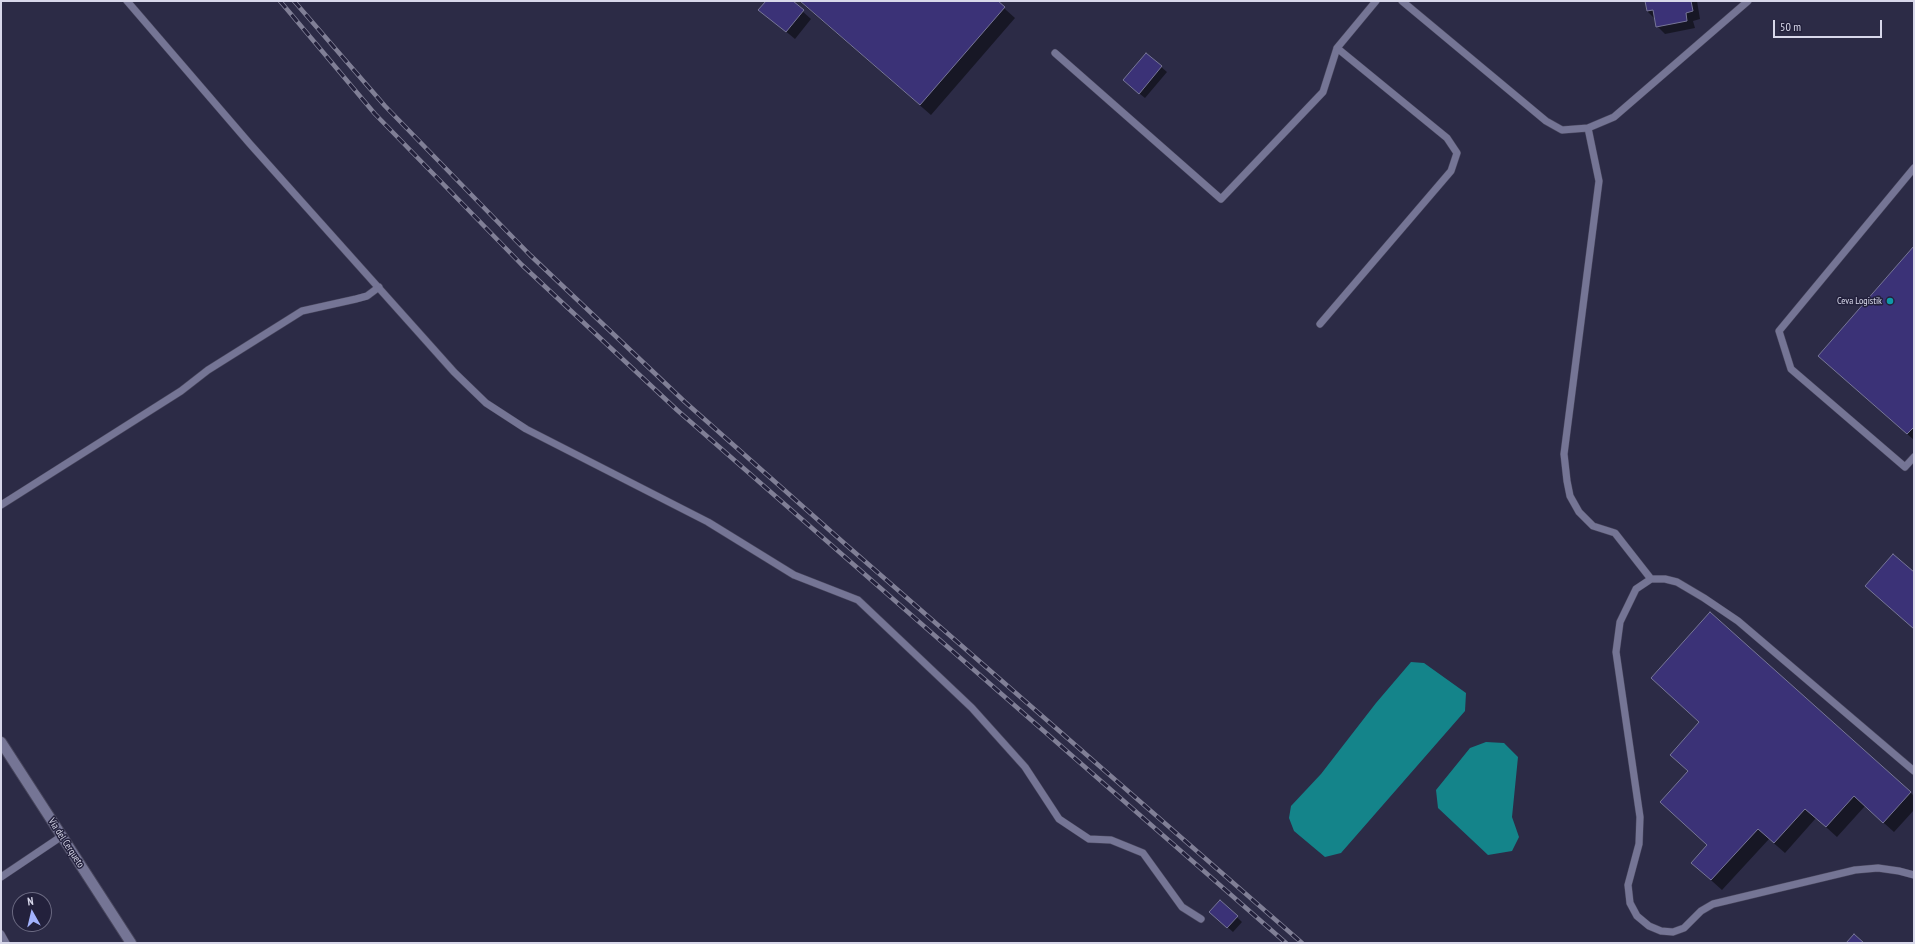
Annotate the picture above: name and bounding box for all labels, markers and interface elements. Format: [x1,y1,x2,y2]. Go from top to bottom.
scale bar [1775,12,1884,38]
text: 50 m [1780,19,1801,34]
place label: Ceva Logistik [1837,295,1882,307]
marker: Ceva Logistik [1885,296,1895,306]
street label: Via del Cerqueto [46,816,86,870]
north arrow [12,892,52,932]
text: N [27,894,34,908]

